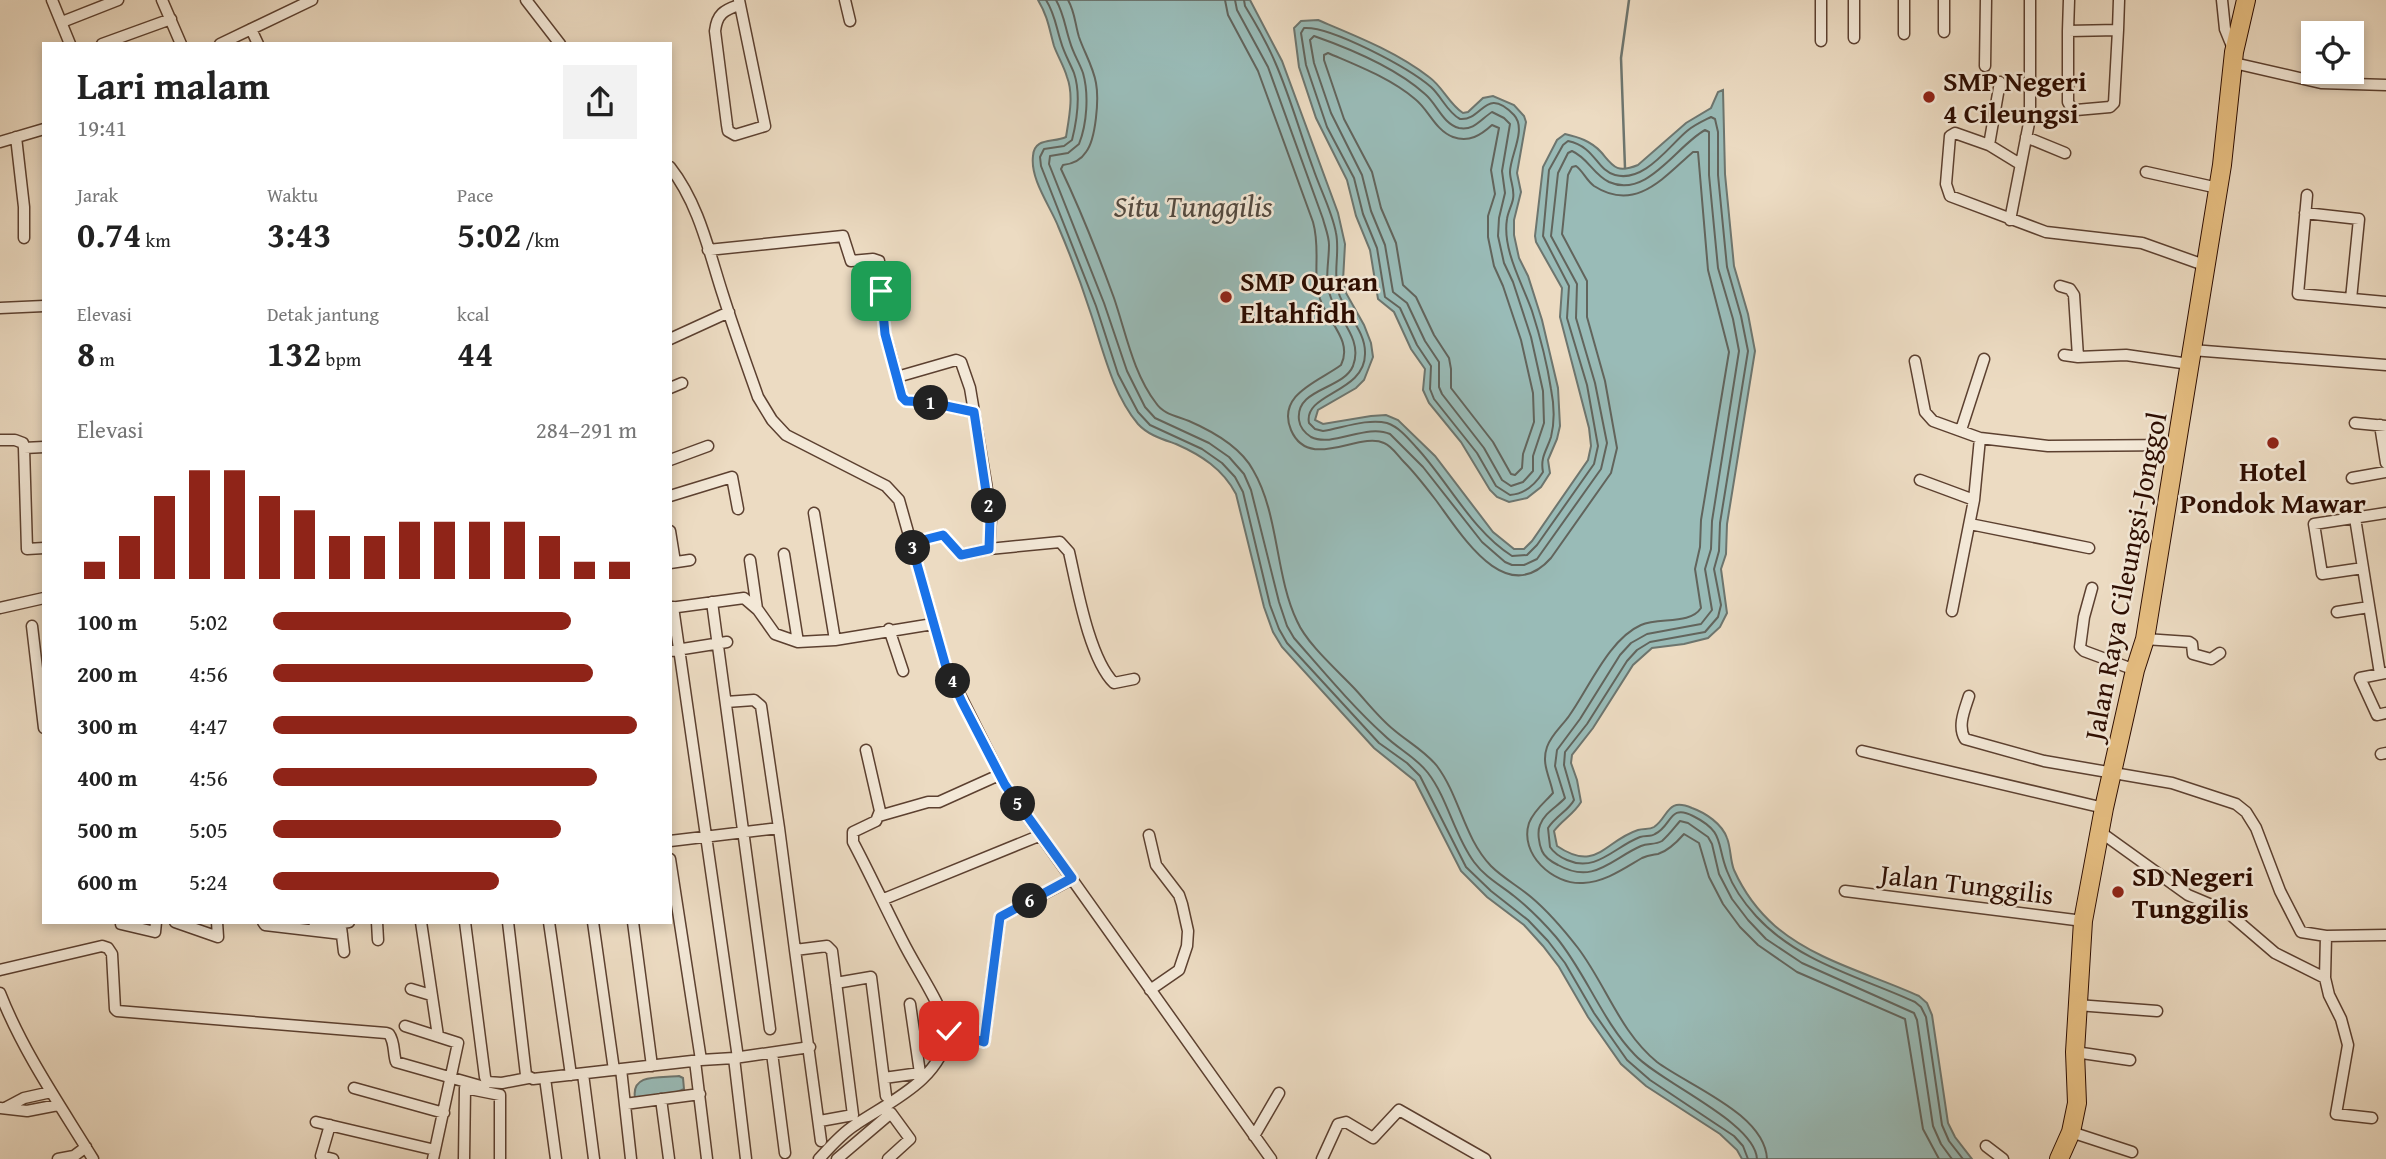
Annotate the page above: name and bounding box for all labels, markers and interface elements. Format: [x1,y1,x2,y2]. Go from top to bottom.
map controls [2301,21,2364,84]
button: locate [2301,21,2364,84]
text: Lari malam [77,57,270,113]
place label: SMP Negeri 4 Cileungsi [1943,60,2087,133]
button: share [563,65,637,139]
marker: SMP Negeri 4 Cileungsi [1921,89,1937,105]
text: 19:41 [77,111,127,144]
text: Jarak [77,181,118,209]
text: Waktu [267,181,318,209]
text: Pace [457,181,494,209]
water label: Situ Tunggilis [1113,184,1273,228]
text: 0.74 [77,209,141,260]
text: 3:43 [267,209,331,260]
text: 5:02 [457,209,521,260]
text: km [141,226,171,254]
text: /km [521,226,560,254]
place label: SMP Quran Eltahfidh [1240,260,1379,333]
pin [851,261,911,321]
icon: arrive [862,272,900,310]
marker: SMP Quran Eltahfidh [1218,289,1234,305]
text: Elevasi [77,300,132,328]
text: Detak jantung [267,300,379,328]
text: kcal [457,300,489,328]
text: 8 [77,328,95,379]
text: 132 [267,328,321,379]
text: 44 [457,328,493,379]
text: m [95,345,115,373]
text: bpm [321,345,361,373]
pin: 1 [914,386,948,420]
text: 1 [926,388,935,416]
street label: Jalan Raya Cileungsi-Jonggol [2072,408,2176,747]
text: Elevasi [77,413,143,446]
text: 284–291 m [536,413,637,446]
marker: Hotel Pondok Mawar [2265,435,2281,451]
place label: Hotel Pondok Mawar [2180,450,2366,523]
pin: 2 [972,489,1006,524]
text: 2 [984,491,993,519]
pin: 3 [895,530,930,566]
text: 3 [908,533,917,561]
text: 100 m [77,605,138,638]
text: 5:02 [189,605,228,638]
text: 200 m [77,657,138,690]
text: 4:56 [189,657,228,690]
pin: 4 [936,664,970,698]
text: 4 [948,666,957,694]
text: 300 m [77,709,138,742]
text: 4:47 [189,709,228,742]
text: 400 m [77,761,138,794]
text: 4:56 [189,761,228,794]
pin: 5 [1000,786,1036,822]
text: 5 [1013,789,1022,817]
text: 500 m [77,813,138,846]
text: 5:05 [189,813,228,846]
street label: Jalan Tunggilis [1875,852,2056,914]
place label: SD Negeri Tunggilis [2132,855,2254,928]
text: 600 m [77,865,138,898]
text: 5:24 [189,865,228,898]
pin: 6 [1012,884,1048,918]
marker: SD Negeri Tunggilis [2110,884,2126,900]
text: 6 [1025,886,1034,914]
pin [919,1001,979,1061]
icon: check [930,1012,968,1050]

